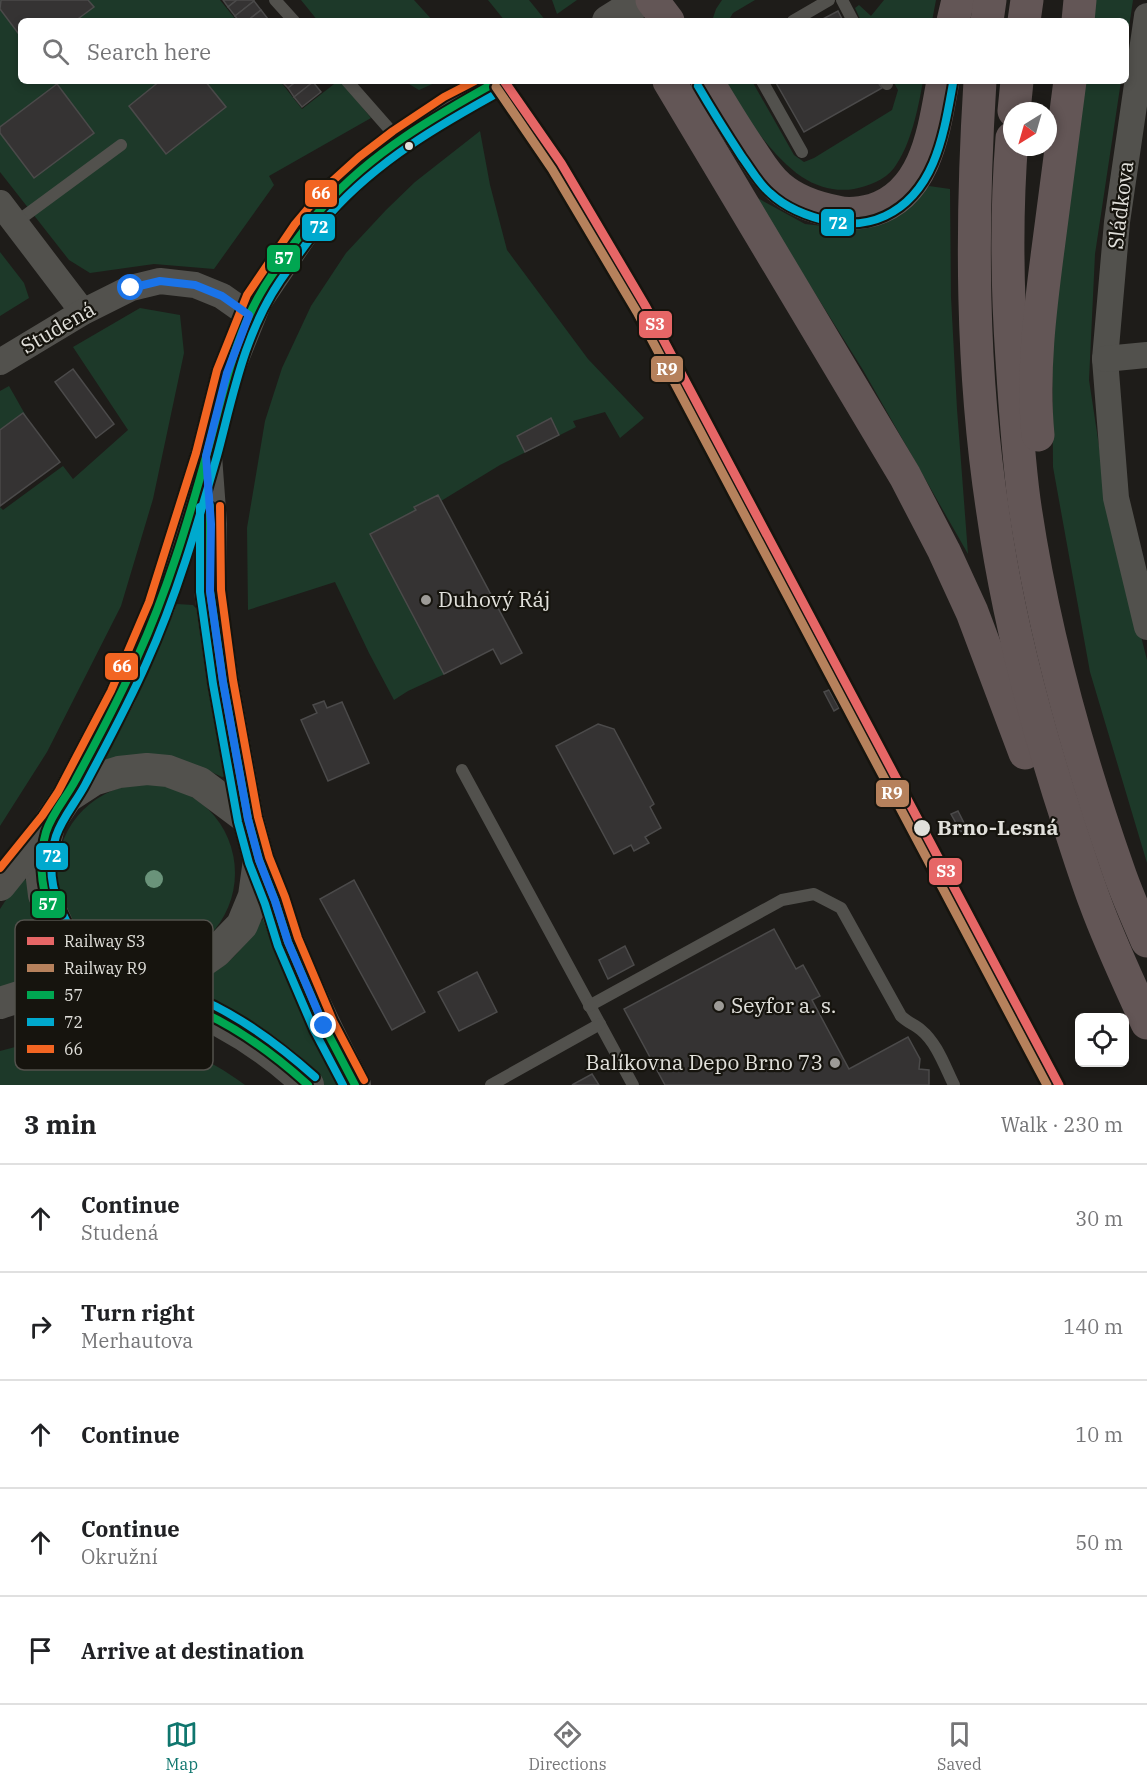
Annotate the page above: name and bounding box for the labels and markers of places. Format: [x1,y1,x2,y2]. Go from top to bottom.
unlabelled marker [403,140,415,152]
place label: Duhový Ráj [438,585,550,613]
marker: Duhový Ráj [419,593,433,607]
place label: Brno-Lesná [937,813,1059,841]
marker: Brno-Lesná [912,818,932,838]
place label: Seyfor a. s. [731,991,836,1019]
marker: Seyfor a. s. [712,999,726,1013]
place label: Balíkovna Depo Brno 73 [585,1048,823,1076]
marker: Balíkovna Depo Brno 73 [828,1056,842,1070]

